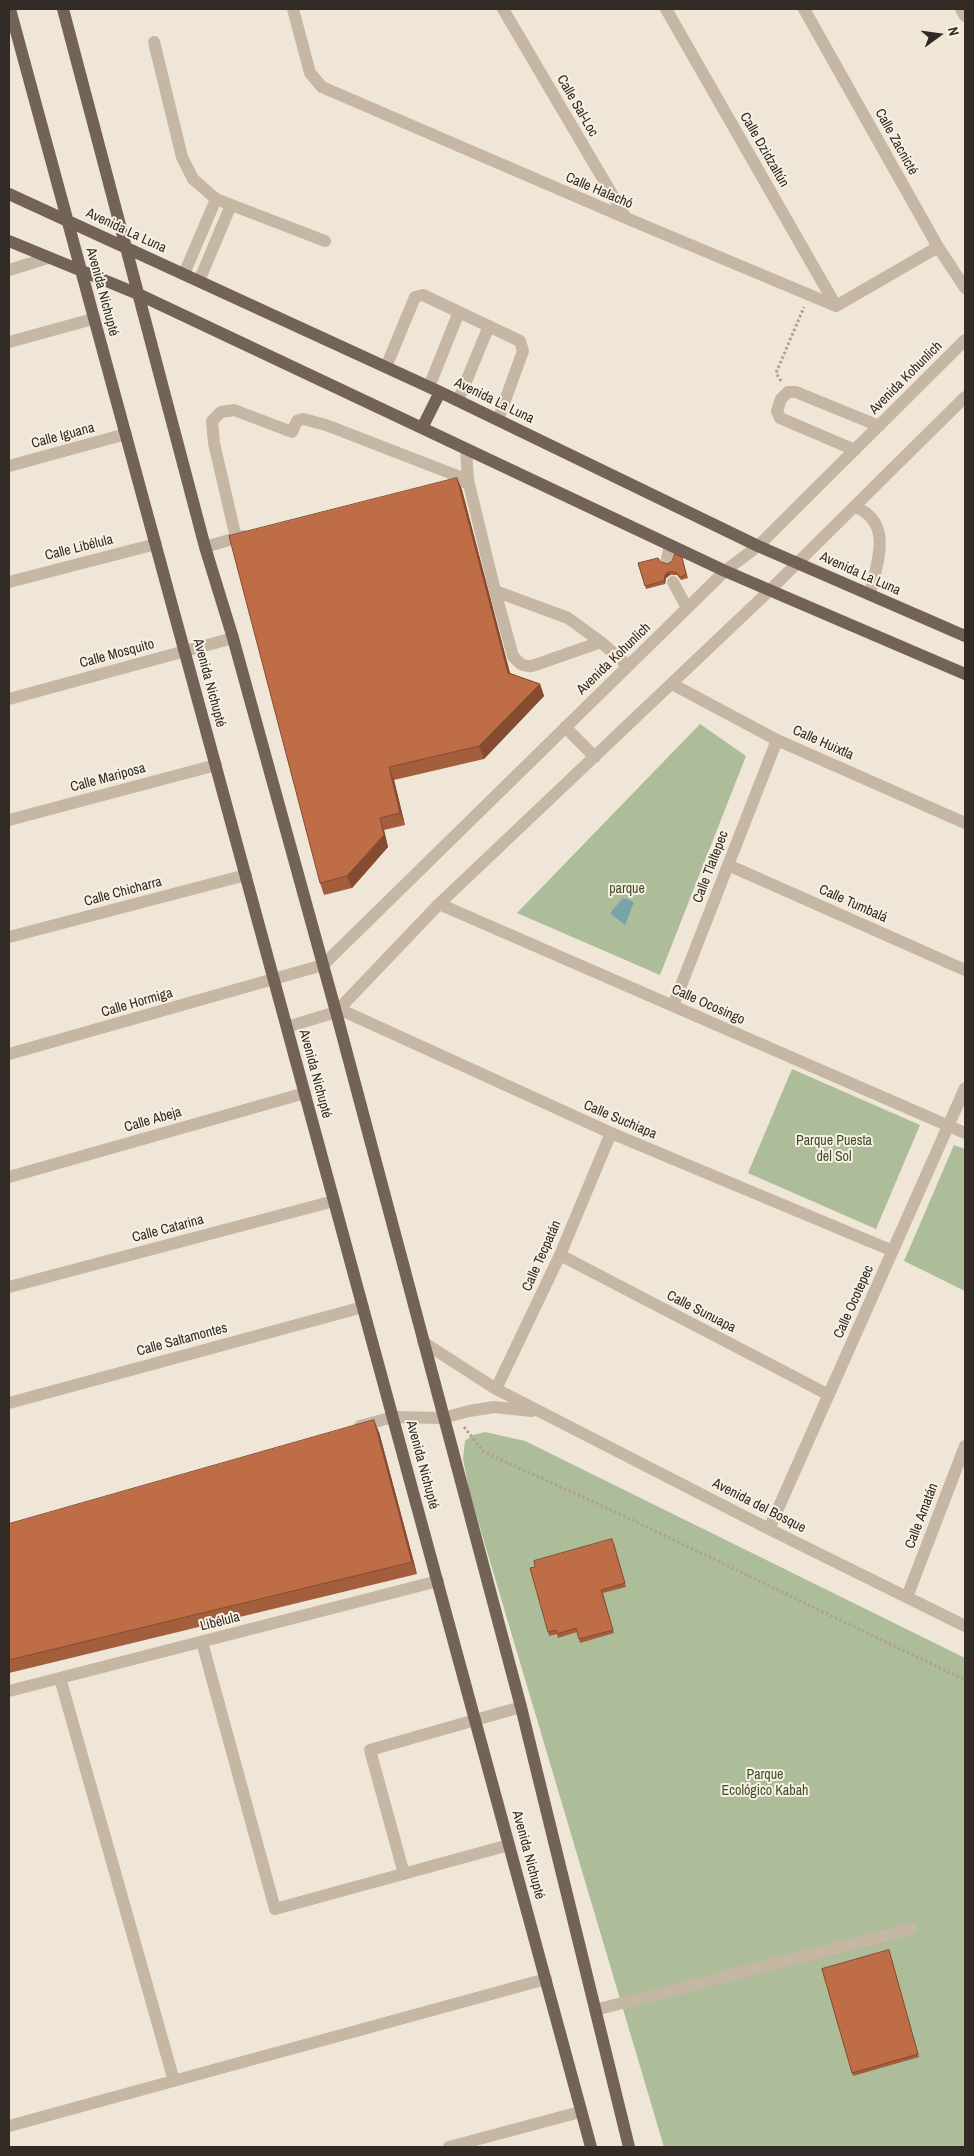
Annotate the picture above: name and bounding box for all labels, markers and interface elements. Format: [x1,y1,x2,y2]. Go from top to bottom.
north arrow [914,10,964,60]
text: N [944,25,963,38]
street label: Calle Sal-Loc [553,72,601,140]
street label: Calle Zacnicté [871,106,921,178]
street label: Calle Dzidzaltún [736,110,792,190]
street label: Calle Halachó [563,169,635,213]
street label: Avenida La Luna [83,205,169,257]
street label: Avenida Nichupté [82,246,122,338]
street label: Avenida Kohunlich [866,338,946,418]
street label: Avenida La Luna [451,374,537,428]
street label: Calle Iguana [30,420,96,452]
street label: Calle Libélula [43,531,115,565]
street label: Avenida La Luna [817,549,903,599]
street label: Avenida Kohunlich [574,620,654,698]
street label: Calle Mosquito [78,636,156,672]
street label: Avenida Nichupté [189,637,229,729]
street label: Calle Huixtla [790,722,856,764]
street label: Calle Mariposa [69,760,147,796]
street label: Calle Tlaltepec [690,829,732,905]
street label: Calle Chicharra [82,874,164,910]
park label: parque [609,881,645,897]
street label: Calle Tumbalá [816,881,890,927]
street label: Calle Ocosingo [669,981,747,1029]
street label: Calle Hormiga [99,985,175,1021]
street label: Avenida Nichupté [295,1028,335,1120]
street label: Calle Suchiapa [581,1097,659,1143]
street label: Calle Abeja [122,1104,184,1136]
park label: Parque Puesta del Sol [796,1133,872,1166]
street label: Calle Catarina [130,1211,206,1247]
street label: Calle Tecpatán [519,1218,565,1294]
street label: Calle Ocotepec [830,1263,878,1341]
street label: Calle Sunuapa [664,1287,738,1337]
street label: Calle Saltamontes [135,1320,229,1360]
street label: Avenida Nichupté [402,1419,442,1511]
street label: Avenida del Bosque [709,1475,809,1537]
street label: Calle Amatán [902,1481,942,1551]
street label: Libélula [198,1609,242,1635]
park label: Parque Ecológico Kabah [722,1767,808,1800]
street label: Avenida Nichupté [508,1809,548,1901]

